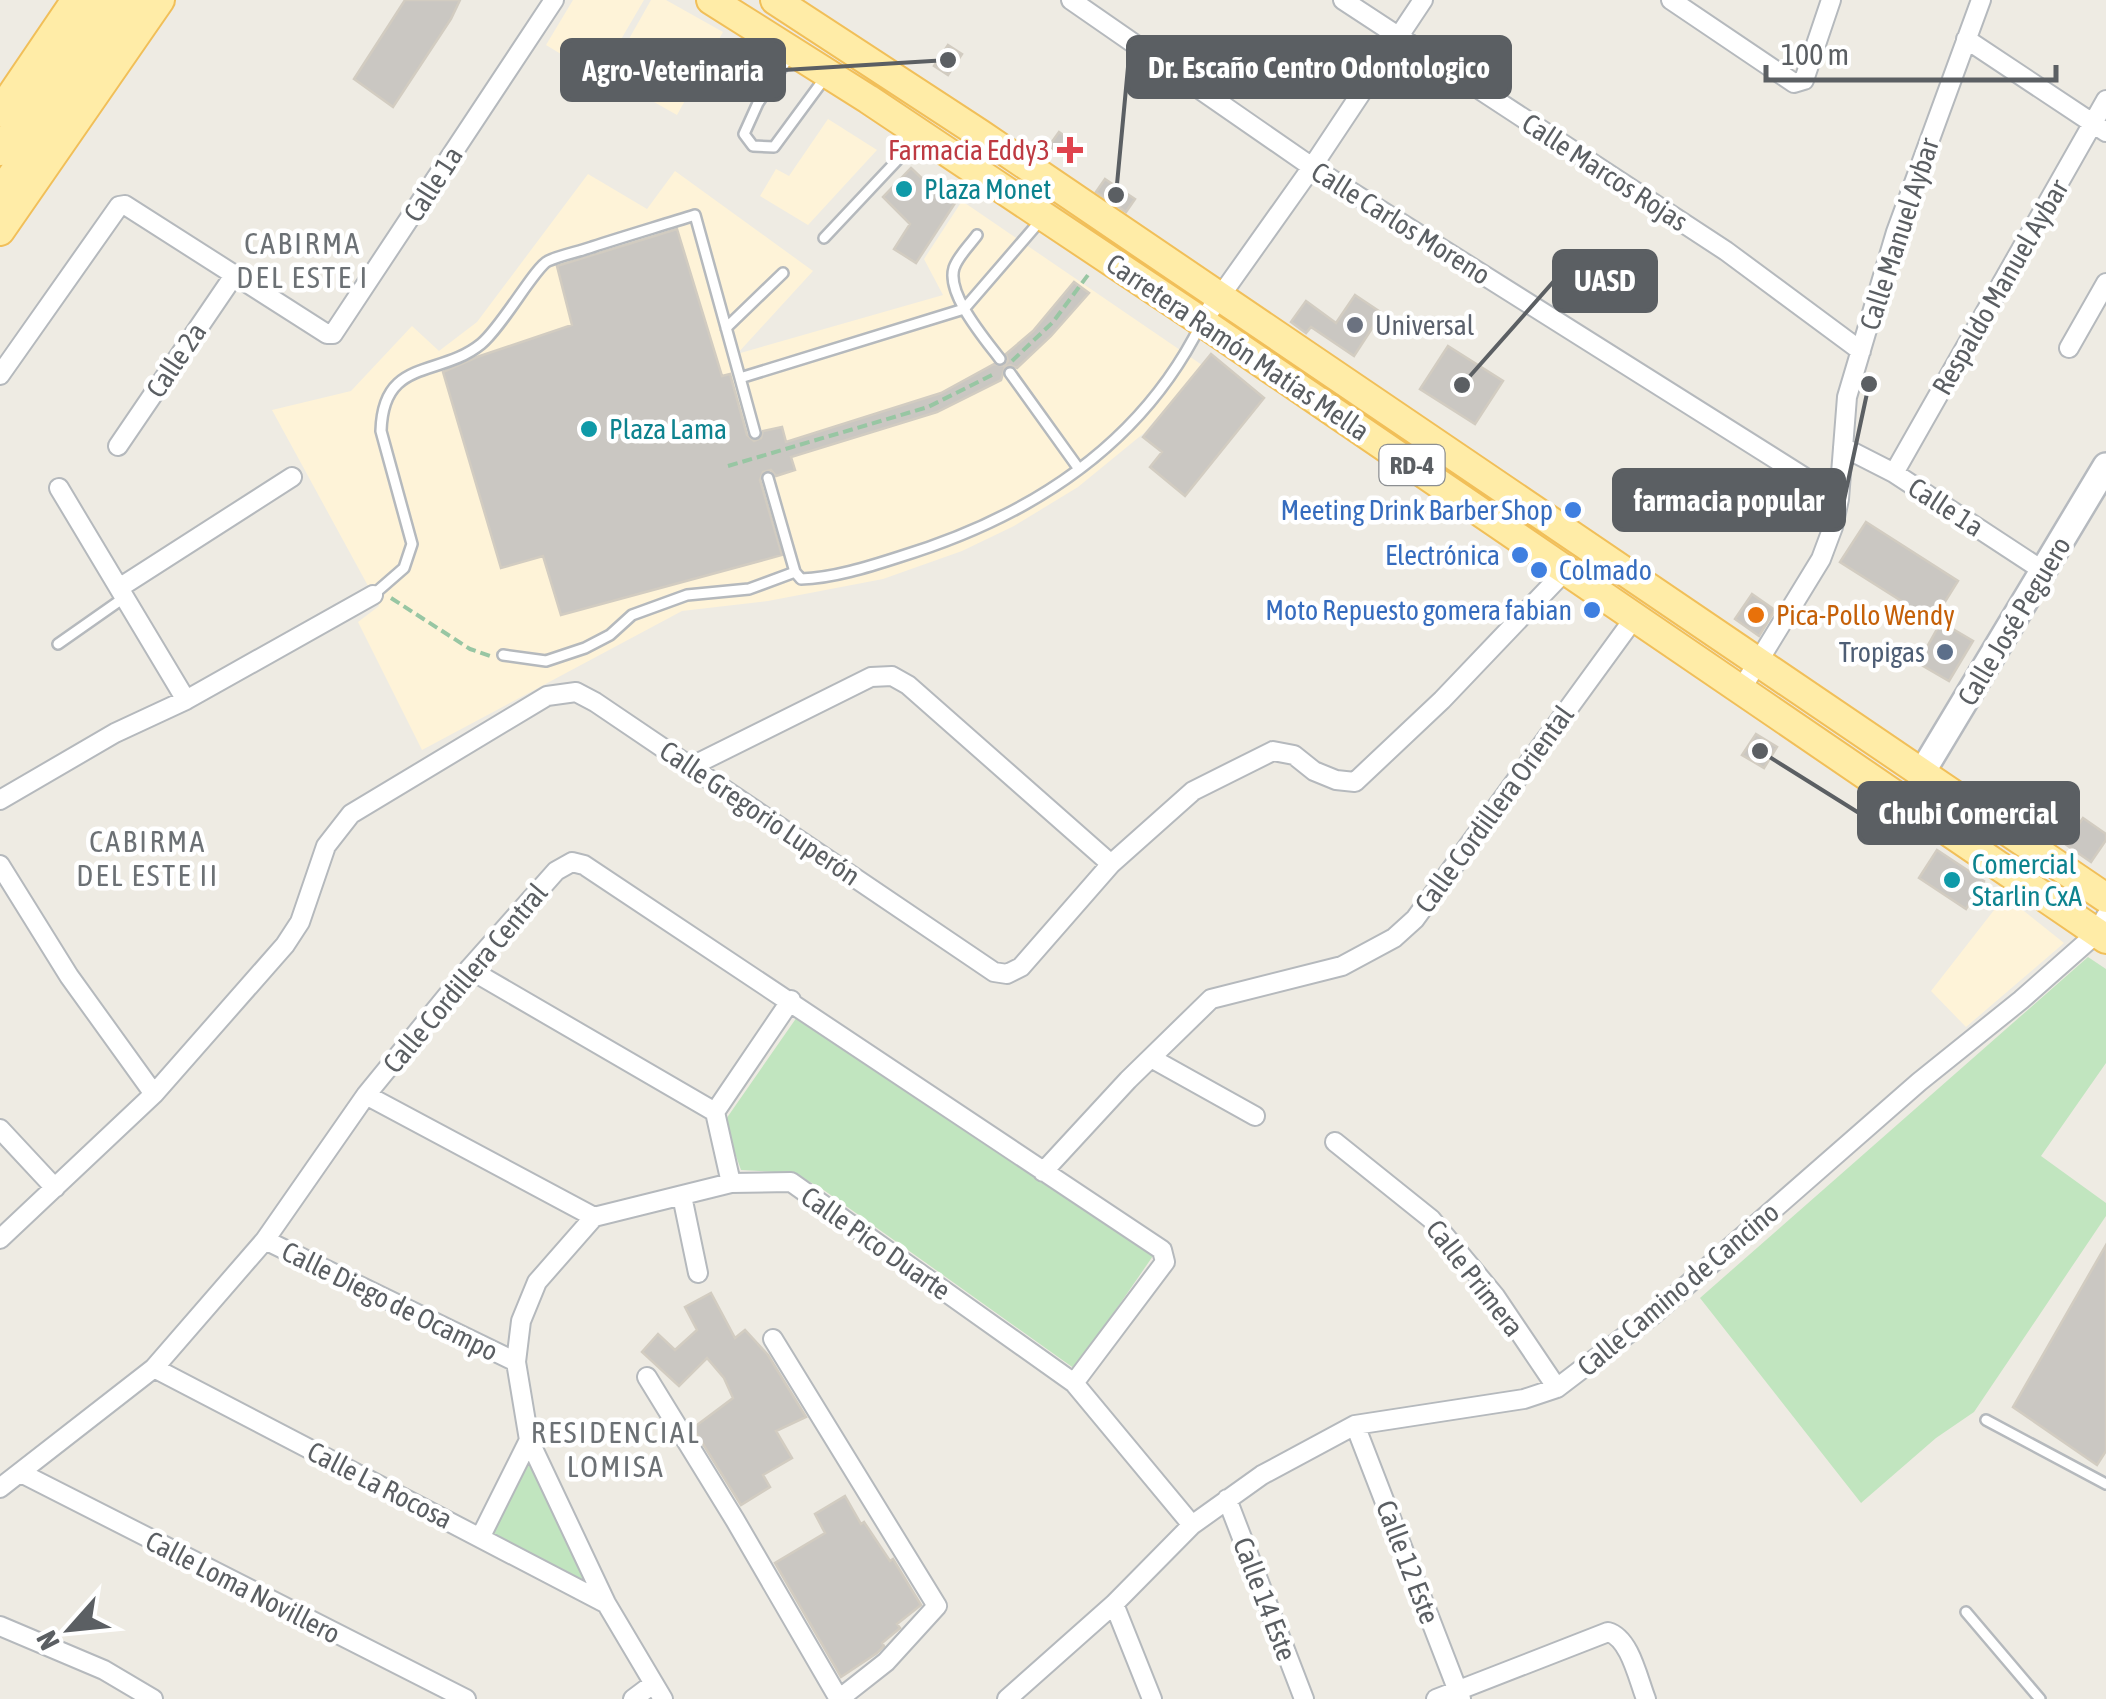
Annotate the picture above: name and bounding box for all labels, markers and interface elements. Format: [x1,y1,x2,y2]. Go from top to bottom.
scale bar [1766,20,2056,82]
callout: Dr. Escaño Centro Odontologico [1128,37,1510,97]
text: 100 m [1781,37,1849,71]
callout: Agro-Veterinaria [562,40,784,100]
text: Dr. Escaño Centro Odontologico [1148,50,1490,84]
text: Agro-Veterinaria [581,53,764,87]
street label: Calle Marcos Rojas [1516,107,1694,237]
place label: Farmacia Eddy3 [888,134,1050,166]
street label: Calle Manuel Aybar [1853,134,1945,334]
marker: Farmacia Eddy3 [1059,139,1081,161]
street label: Calle 1a [397,141,469,227]
street label: Calle Carlos Moreno [1306,155,1496,291]
place label: Plaza Monet [924,173,1051,205]
street label: Respaldo Manuel Aybar [1925,173,2075,400]
marker: Plaza Monet [893,178,915,200]
district label: CABIRMA DEL ESTE I [236,226,370,294]
street label: Carretera Ramón Matías Mella [1101,247,1375,447]
callout: UASD [1554,251,1656,311]
text: UASD [1574,263,1636,297]
place label: Universal [1375,309,1475,341]
marker: Universal [1344,314,1366,336]
street label: Calle 2a [140,317,212,403]
place label: Plaza Lama [609,413,727,445]
marker: Plaza Lama [578,418,600,440]
road number: RD-4 [1380,445,1444,485]
callout: farmacia popular [1614,470,1844,530]
street label: Calle 1a [1903,471,1989,543]
text: farmacia popular [1633,483,1825,517]
place label: Meeting Drink Barber Shop [1280,494,1553,526]
marker: Meeting Drink Barber Shop [1562,499,1584,521]
street label: Calle José Peguero [1951,531,2077,711]
place label: Electrónica [1385,539,1500,571]
marker: Electrónica [1509,544,1531,566]
place label: Colmado [1559,554,1652,586]
marker: Colmado [1528,559,1550,581]
place label: Moto Repuesto gomera fabian [1265,594,1572,626]
marker: Moto Repuesto gomera fabian [1581,599,1603,621]
place label: Pica-Pollo Wendy [1776,599,1955,631]
marker: Pica-Pollo Wendy [1745,604,1767,626]
place label: Tropigas [1839,636,1925,668]
marker: Tropigas [1934,641,1956,663]
street label: Calle Cordillera Oriental [1408,699,1580,919]
street label: Calle Gregorio Luperón [654,734,866,892]
callout: Chubi Comercial [1859,783,2078,843]
text: Chubi Comercial [1878,796,2059,830]
district label: CABIRMA DEL ESTE II [76,824,220,892]
place label: Comercial Starlin CxA [1972,848,2082,912]
marker: Comercial Starlin CxA [1941,869,1963,891]
street label: Calle Cordillera Central [376,876,554,1079]
street label: Calle Pico Duarte [795,1180,957,1306]
street label: Calle Camino de Cancino [1571,1196,1785,1382]
street label: Calle Primera [1420,1213,1530,1343]
street label: Calle Diego de Ocampo [277,1235,503,1367]
district label: RESIDENCIAL LOMISA [531,1415,701,1483]
street label: Calle La Rocosa [302,1435,458,1535]
street label: Calle 12 Este [1370,1496,1446,1628]
street label: Calle Loma Novillero [140,1524,346,1650]
street label: Calle 14 Este [1227,1533,1303,1665]
north arrow [20,1579,120,1679]
text: N [30,1626,66,1655]

